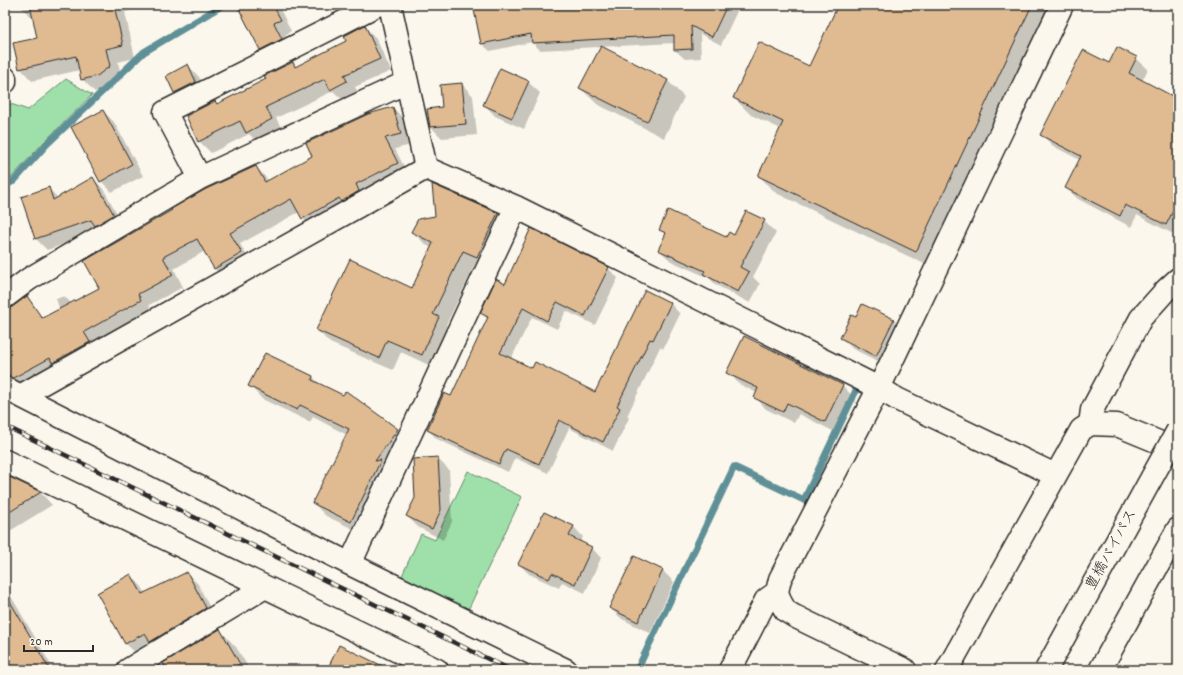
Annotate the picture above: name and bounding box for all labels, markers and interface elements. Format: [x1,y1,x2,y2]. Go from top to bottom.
street label: 豊橋バイパス [1081,505,1143,595]
scale bar [24,627,93,653]
text: 20 m [30,634,53,651]

